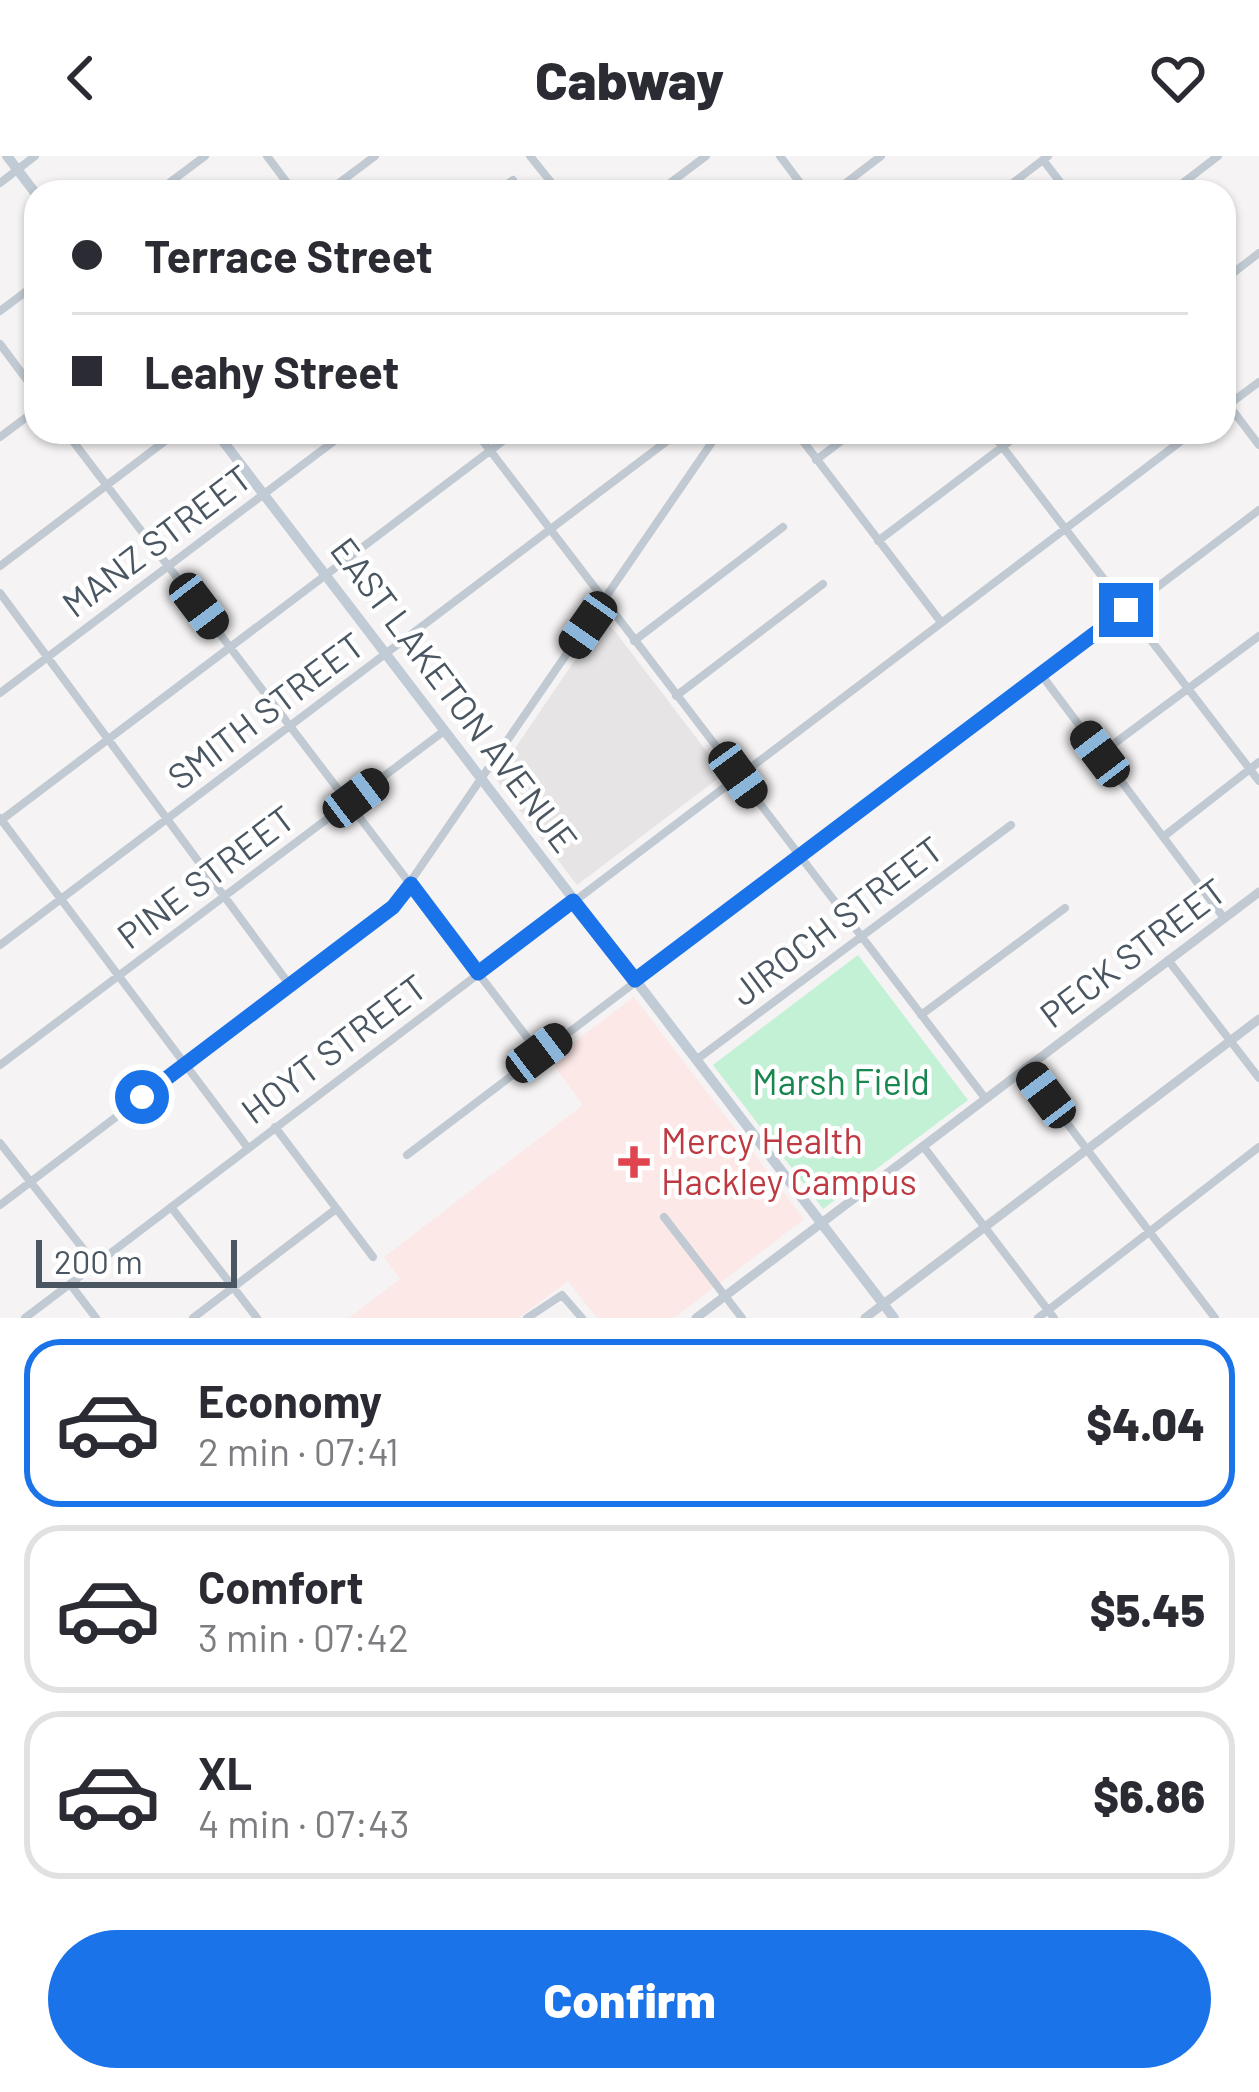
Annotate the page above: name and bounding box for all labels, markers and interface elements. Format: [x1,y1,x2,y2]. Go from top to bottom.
icon: back [48,45,114,111]
icon: heart [1145,45,1211,111]
text: Cabway [535,46,724,111]
text: Terrace Street [144,228,433,282]
text: Leahy Street [144,344,399,398]
street label: MANZ STREET [53,455,259,625]
street label: EAST LAKETON AVENUE [323,528,587,860]
car [163,566,235,646]
route end [1099,583,1153,637]
car [553,585,623,665]
street label: SMITH STREET [159,622,372,797]
car [1064,714,1136,794]
car [702,735,774,815]
car [316,762,396,834]
street label: PINE STREET [108,795,302,956]
street label: JIROCH STREET [722,826,950,1013]
street label: PECK STREET [1031,868,1233,1035]
street label: HOYT STREET [232,964,434,1131]
car [499,1017,579,1089]
car [1010,1055,1082,1135]
park label: Marsh Field [752,1059,930,1102]
route start [115,1070,169,1124]
place label: Mercy Health Hackley Campus [661,1118,917,1202]
marker: Mercy Health Hackley Campus [618,1146,650,1178]
scale bar [36,1234,237,1287]
text: 200 m [54,1241,143,1281]
icon: car [54,1369,162,1477]
text: Economy [198,1373,382,1427]
text: $4.04 [1086,1396,1205,1450]
text: 2 min · 07:41 [198,1427,399,1474]
icon: car [54,1555,162,1663]
text: Comfort [198,1559,364,1613]
text: $5.45 [1090,1582,1205,1636]
text: 3 min · 07:42 [198,1613,409,1660]
icon: car [54,1741,162,1849]
text: XL [198,1745,252,1799]
text: $6.86 [1093,1768,1205,1822]
text: 4 min · 07:43 [198,1799,410,1846]
button: Confirm [48,1930,1211,2068]

